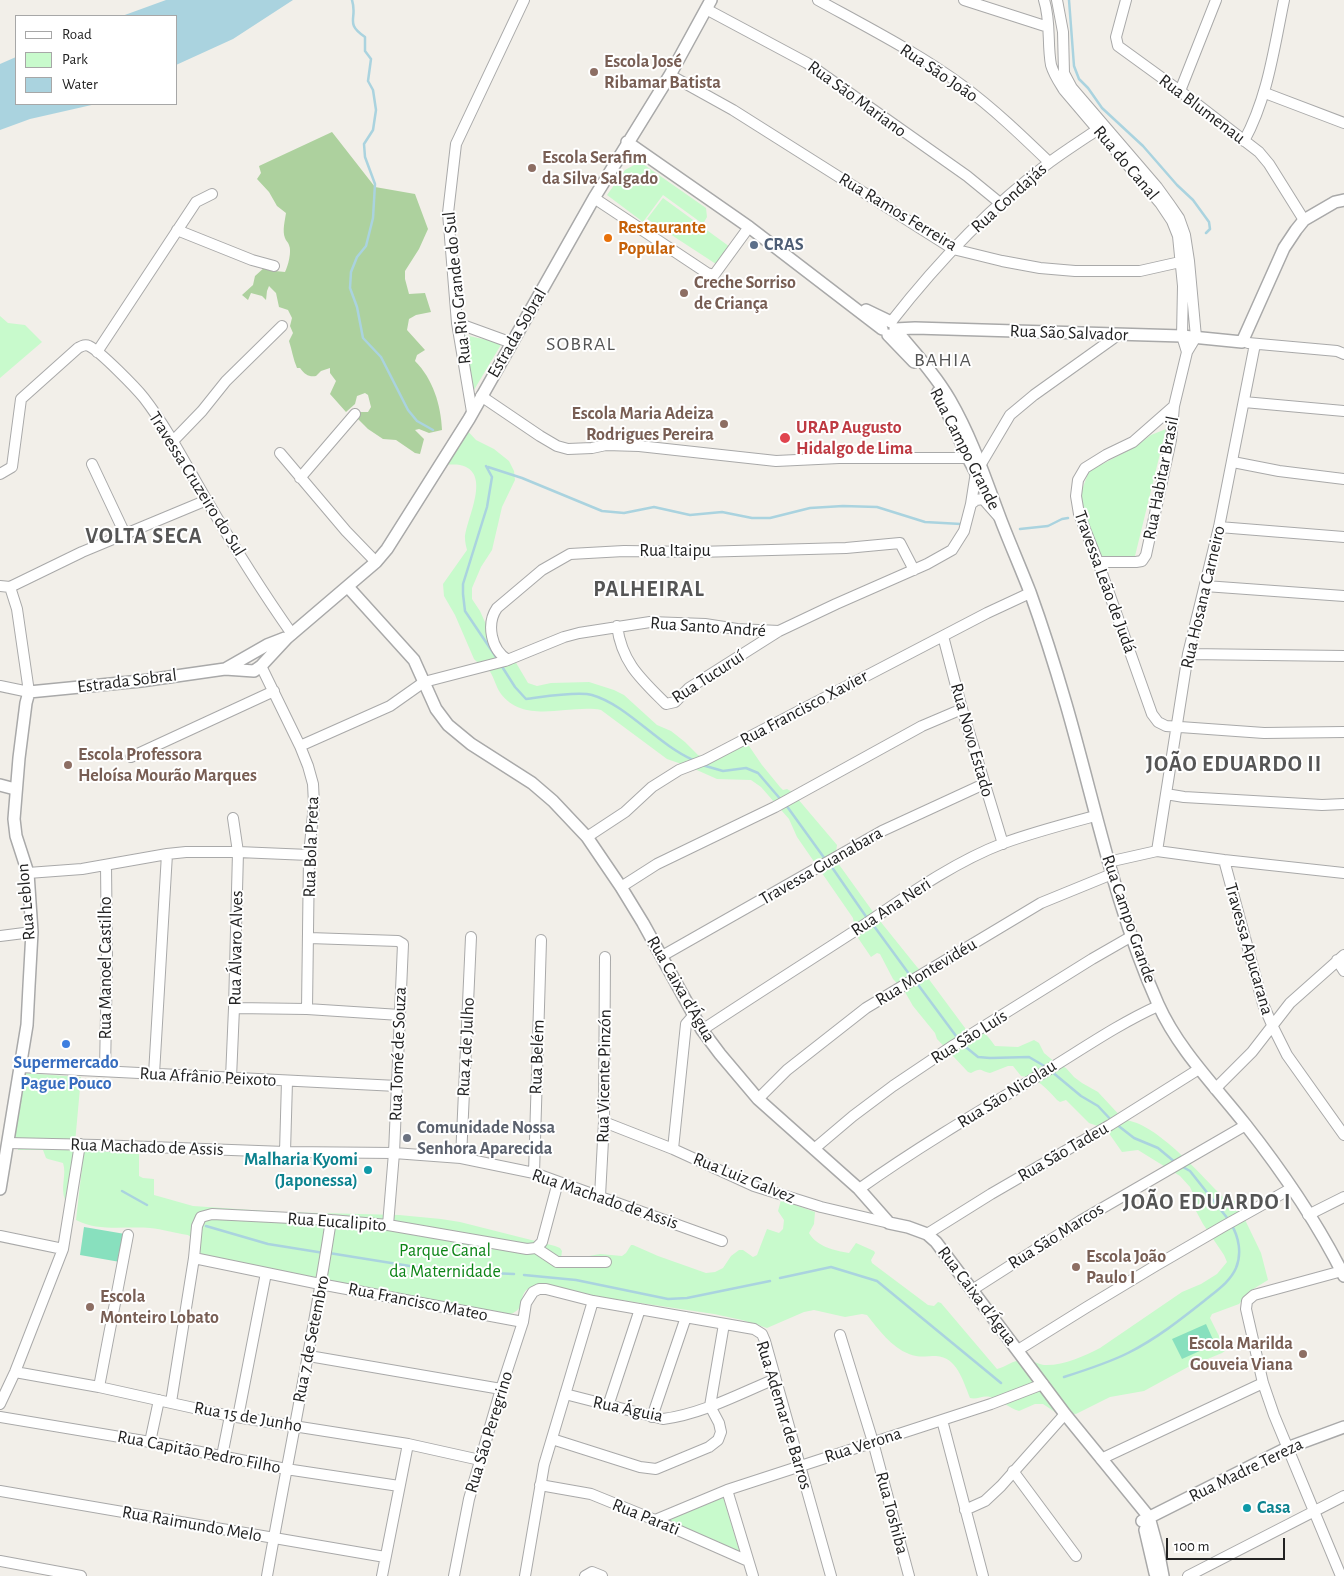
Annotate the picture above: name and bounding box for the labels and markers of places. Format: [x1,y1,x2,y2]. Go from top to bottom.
place label: Escola José Ribamar Batista [604,51,721,94]
marker: Escola José Ribamar Batista [588,66,600,78]
place label: Escola Serafim da Silva Salgado [542,147,658,190]
marker: Escola Serafim da Silva Salgado [526,162,538,174]
place label: Restaurante Popular [618,217,706,260]
marker: Restaurante Popular [602,232,614,244]
place label: CRAS [764,234,804,256]
marker: CRAS [748,239,760,251]
place label: Creche Sorriso de Criança [694,272,796,314]
marker: Creche Sorriso de Criança [678,287,690,299]
place label: Escola Maria Adeiza Rodrigues Pereira [571,403,714,446]
place label: URAP Augusto Hidalgo de Lima [796,417,913,459]
marker: Escola Maria Adeiza Rodrigues Pereira [718,418,730,430]
marker: URAP Augusto Hidalgo de Lima [778,431,792,445]
place label: Escola Professora Heloísa Mourão Marques [78,744,257,786]
marker: Escola Professora Heloísa Mourão Marques [62,759,74,771]
marker: Supermercado Pague Pouco [60,1038,72,1050]
place label: Supermercado Pague Pouco [13,1052,119,1094]
place label: Comunidade Nossa Senhora Aparecida [417,1117,555,1160]
marker: Comunidade Nossa Senhora Aparecida [401,1132,413,1144]
place label: Malharia Kyomi (Japonessa) [244,1149,358,1192]
marker: Malharia Kyomi (Japonessa) [362,1164,374,1176]
place label: Escola João Paulo I [1086,1246,1166,1288]
marker: Escola João Paulo I [1070,1261,1082,1273]
place label: Escola Monteiro Lobato [100,1286,219,1328]
marker: Escola Monteiro Lobato [84,1301,96,1313]
place label: Escola Marilda Gouveia Viana [1188,1333,1293,1376]
marker: Escola Marilda Gouveia Viana [1297,1348,1309,1360]
place label: Casa [1257,1497,1291,1519]
marker: Casa [1241,1502,1253,1514]

